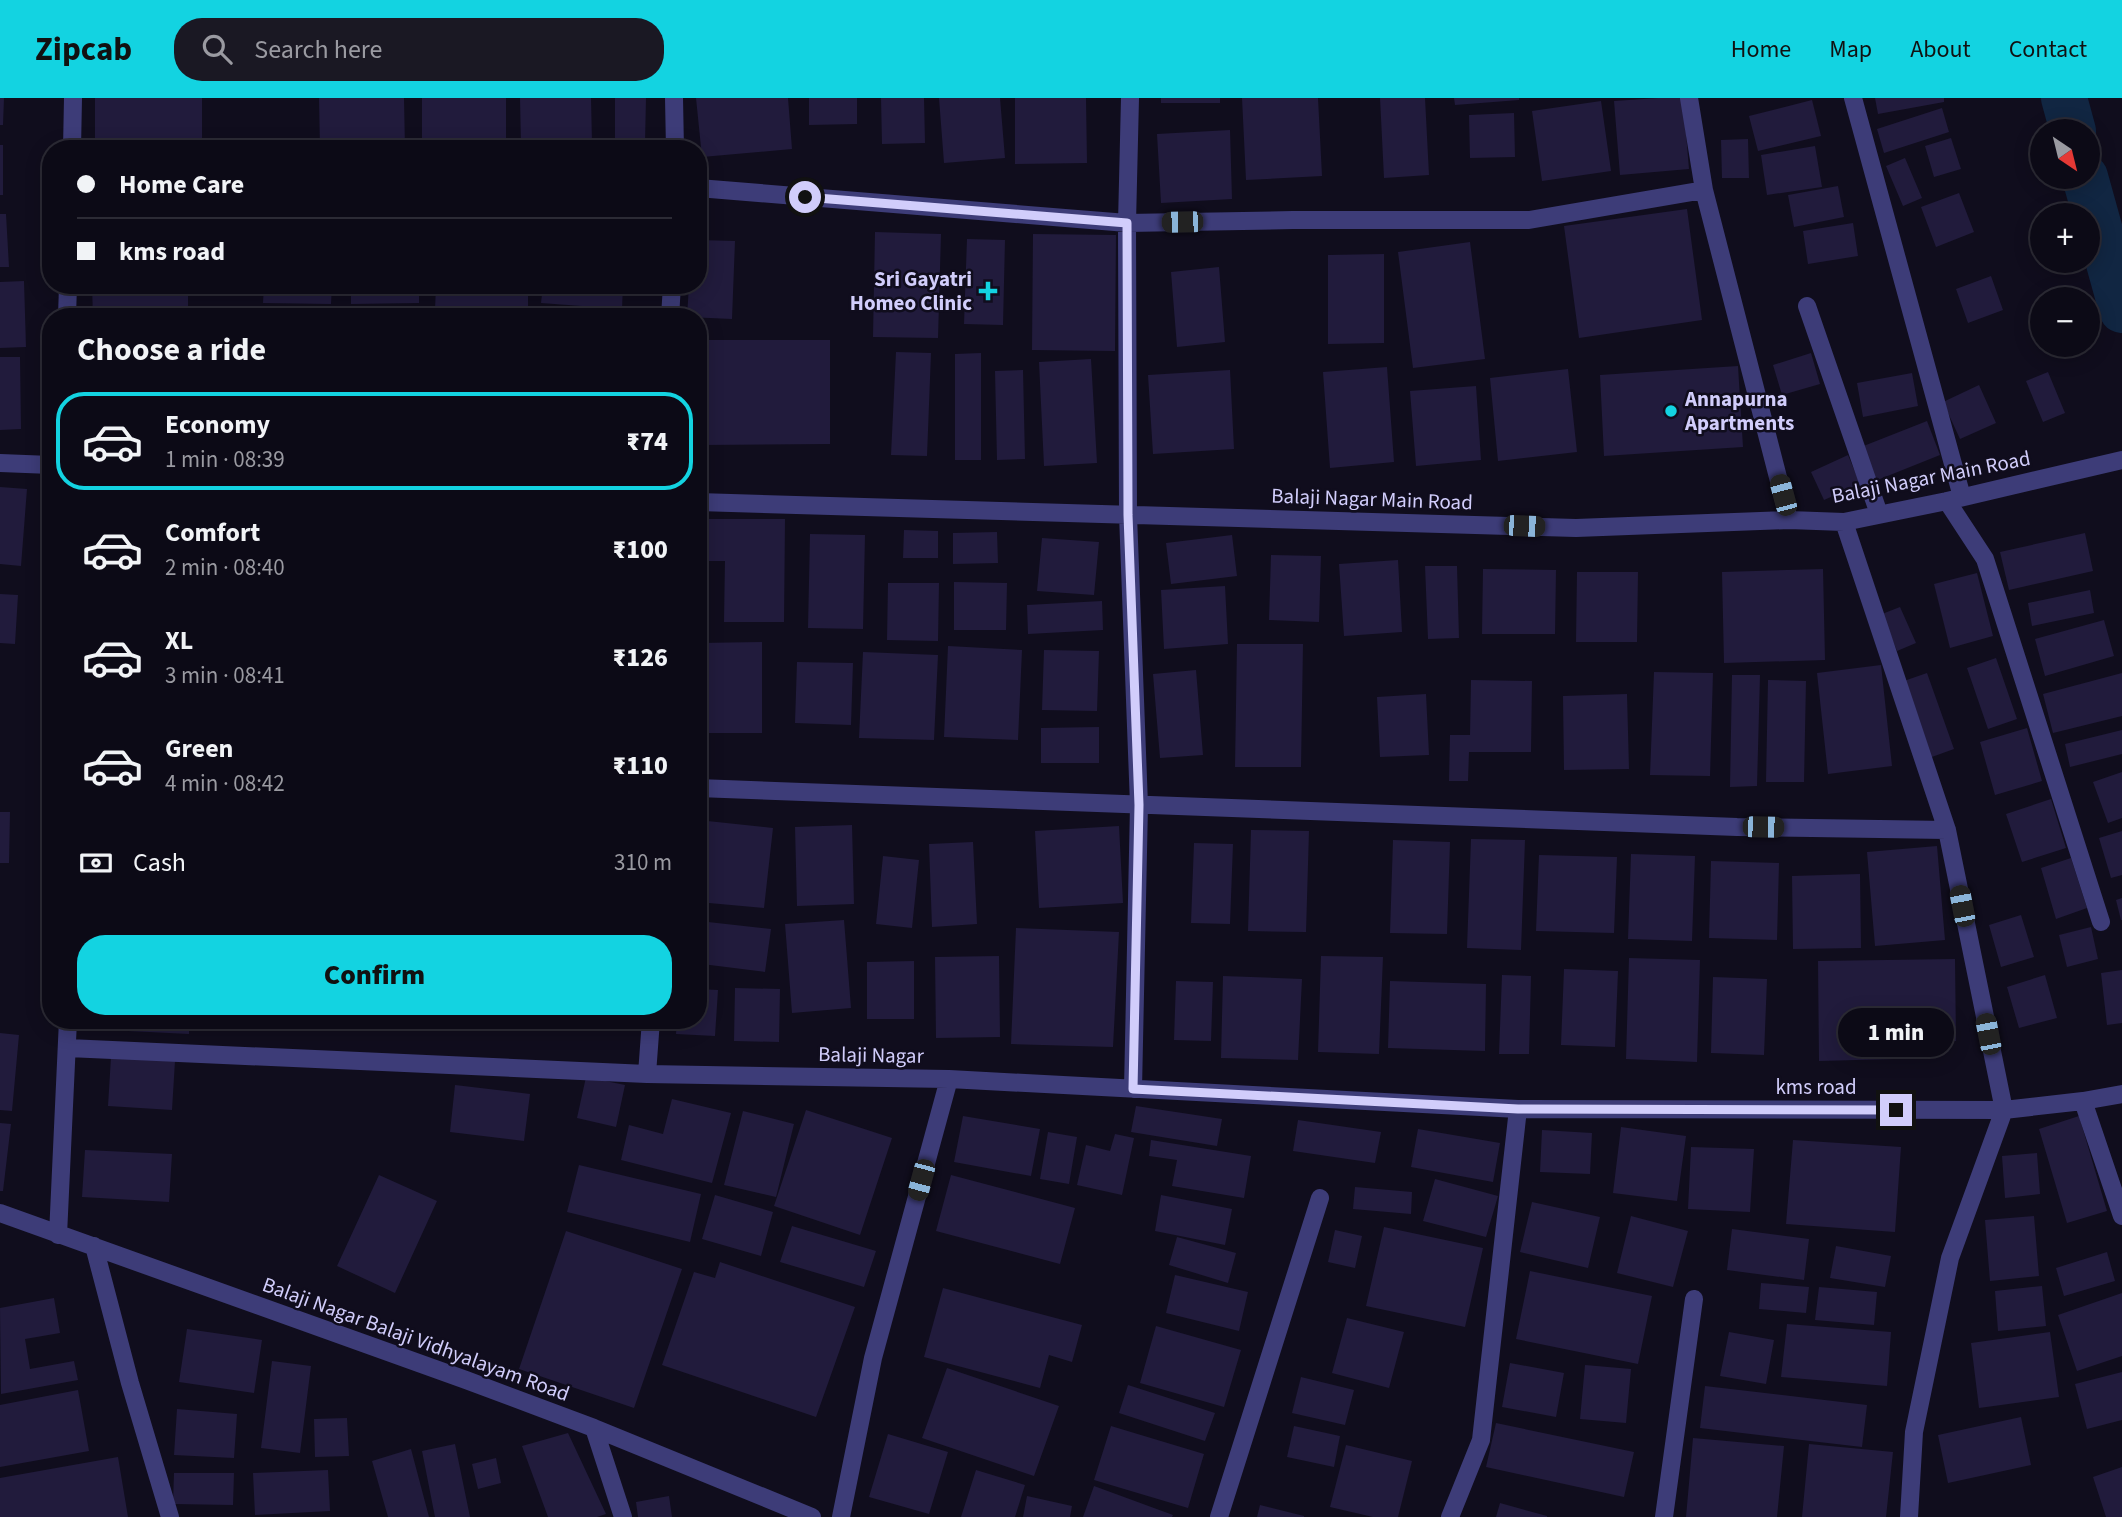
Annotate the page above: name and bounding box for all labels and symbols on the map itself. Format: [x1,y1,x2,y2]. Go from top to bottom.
north arrow [2030,119,2100,189]
route start [789,181,821,213]
car [1161,211,1204,233]
place label: Sri Gayatri Homeo Clinic [850,264,972,318]
marker: Sri Gayatri Homeo Clinic [978,281,998,301]
place label: Annapurna Apartments [1684,384,1794,438]
marker: Annapurna Apartments [1663,403,1679,419]
street label: Balaji Nagar Main Road [1829,443,2033,511]
car [1768,472,1799,518]
street label: Balaji Nagar Main Road [1271,480,1473,518]
car [1503,515,1546,537]
car [1742,816,1785,838]
car [1948,883,1977,929]
callout: 1 min [1838,1009,1954,1058]
car [1974,1011,2003,1057]
street label: Balaji Nagar [818,1039,925,1071]
street label: kms road [1775,1072,1857,1102]
route end [1880,1094,1912,1126]
car [906,1157,937,1203]
street label: Balaji Nagar Balaji Vidhyalayam Road [258,1269,574,1409]

